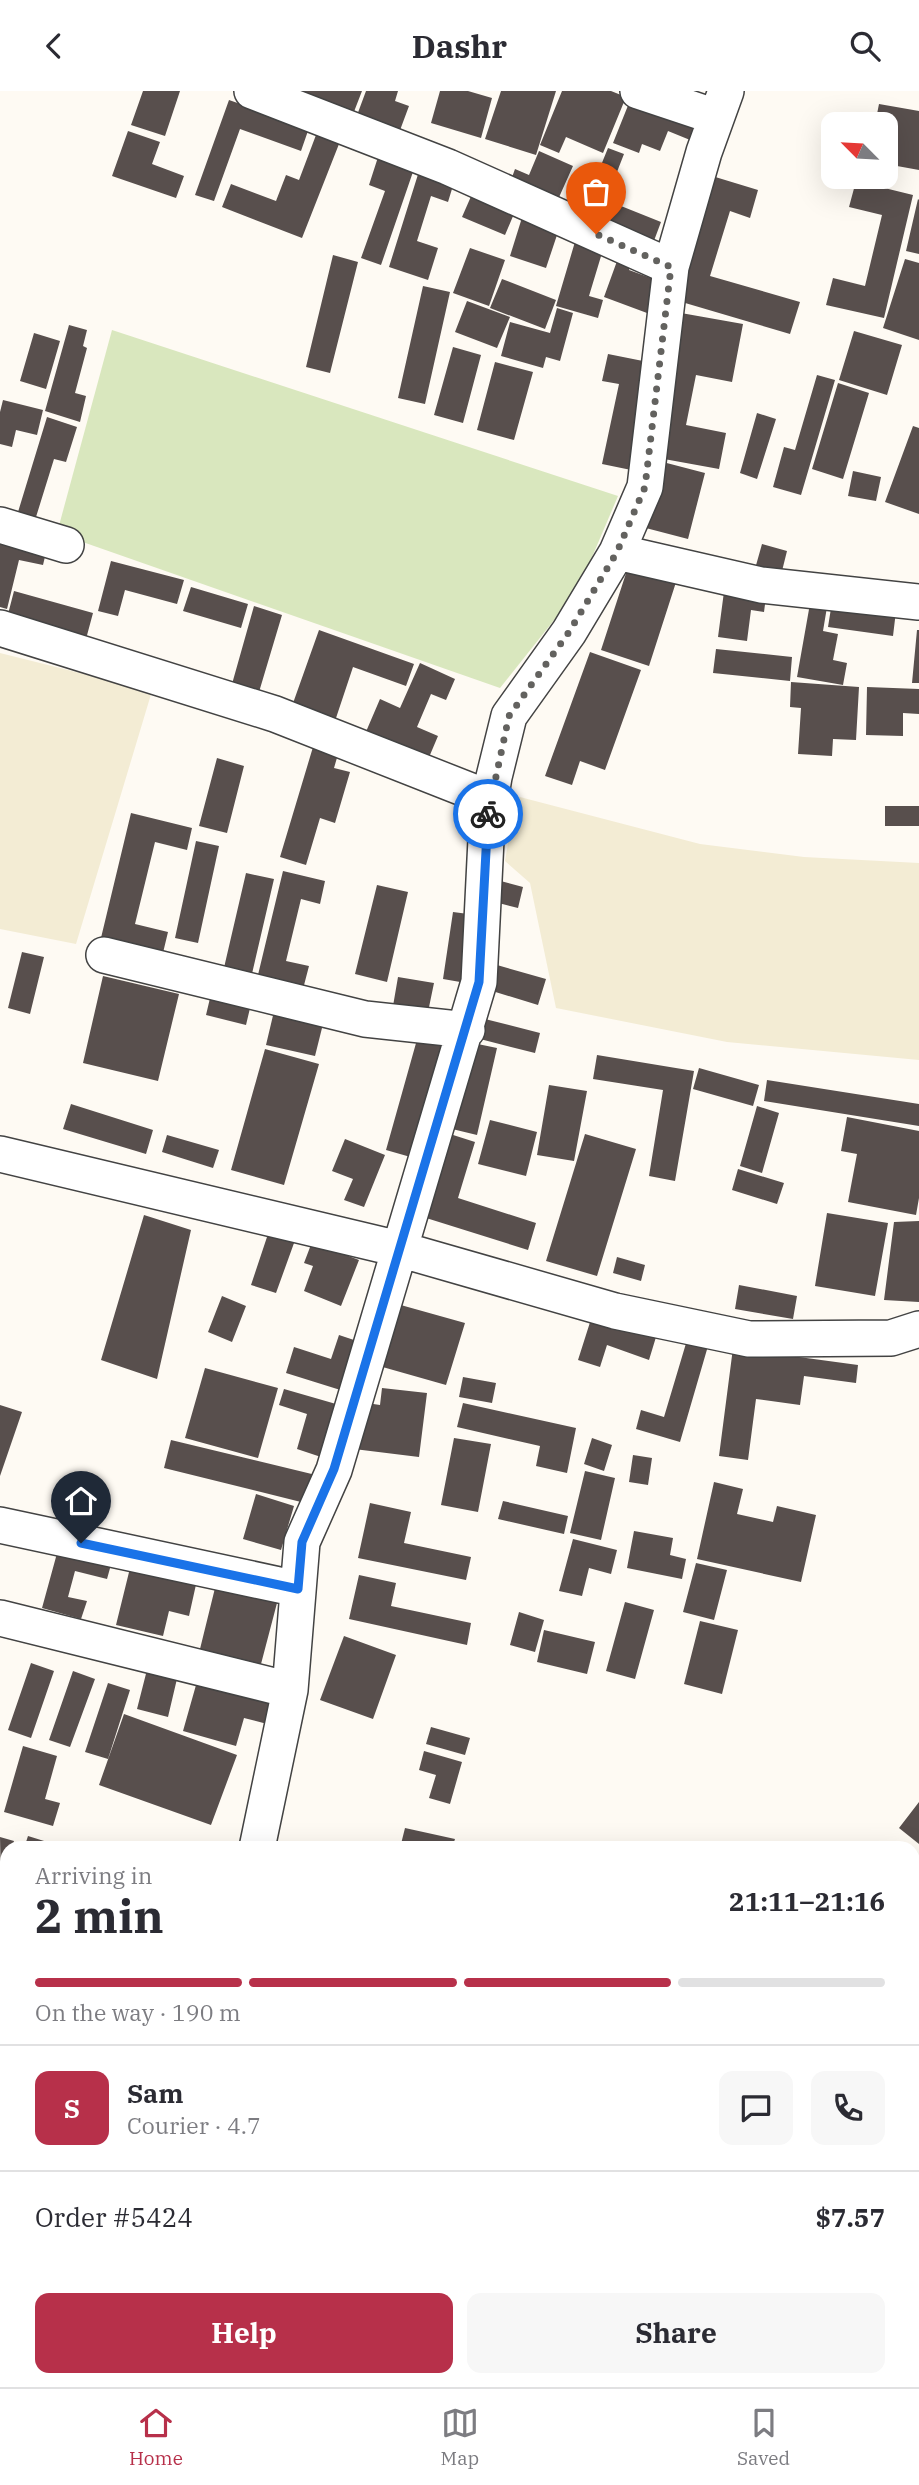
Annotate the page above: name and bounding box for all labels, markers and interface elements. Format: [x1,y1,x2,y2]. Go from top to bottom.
text: Dashr [412,25,507,67]
icon: back [35,27,73,65]
icon: search [846,27,884,65]
north arrow [821,112,898,189]
map controls [821,112,898,189]
pin [566,162,626,234]
icon: bag [577,173,615,211]
courier [453,779,523,849]
icon: bike [469,795,507,833]
pin [51,1471,111,1543]
icon: home [62,1482,100,1520]
text: Arriving in [35,1860,152,1890]
text: 21:11–21:16 [729,1884,885,1918]
text: 2 min [35,1886,164,1946]
text: On the way · 190 m [35,1997,241,2027]
button: chat [719,2071,793,2145]
button: phone [811,2071,885,2145]
text: Sam [127,2076,183,2110]
text: S [64,2091,80,2125]
text: Courier · 4.7 [127,2110,261,2140]
text: Order #5424 [35,2200,193,2234]
text: $7.57 [815,2200,885,2234]
button: Help [35,2293,453,2373]
button: Share [467,2293,885,2373]
tab: Home [129,2404,183,2470]
tab: Map [441,2404,479,2470]
tab: Saved [737,2404,790,2470]

